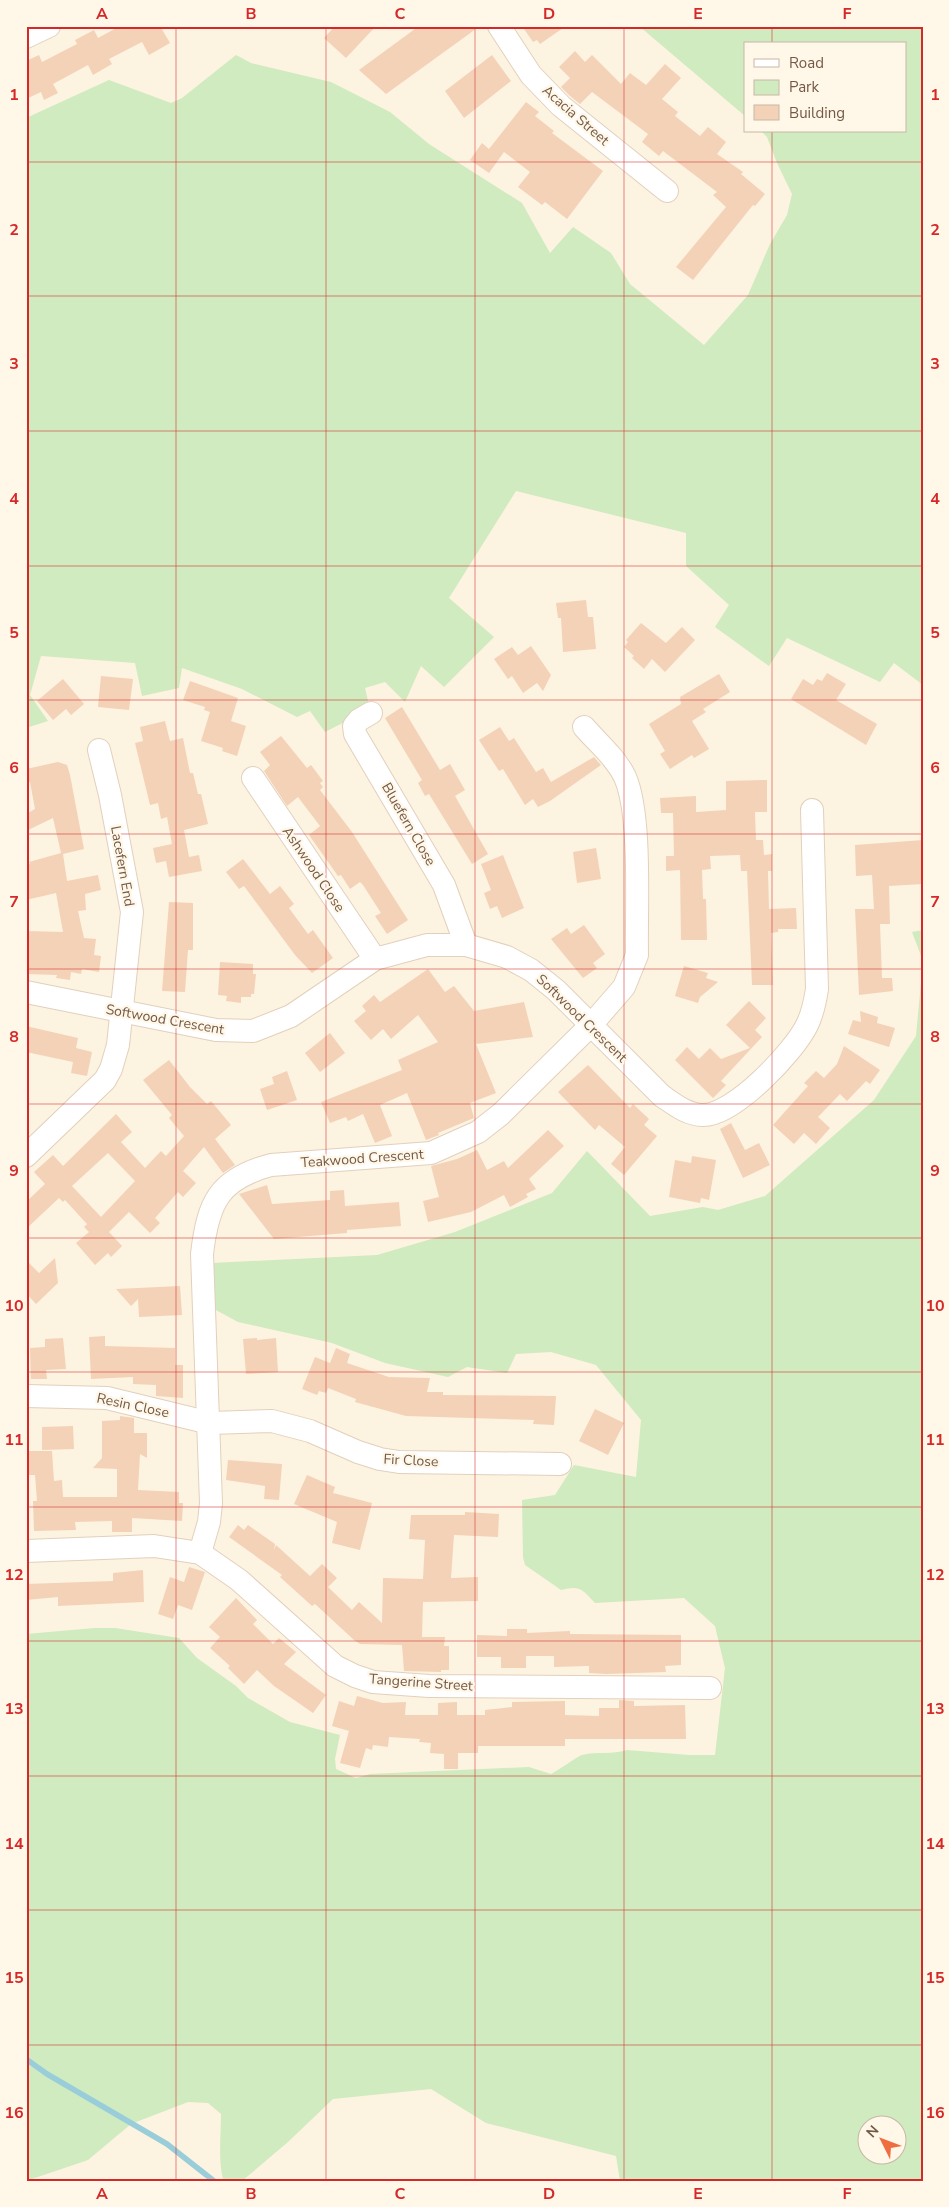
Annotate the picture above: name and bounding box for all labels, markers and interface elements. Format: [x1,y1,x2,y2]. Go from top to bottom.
text: A [96,3,108,25]
text: B [245,3,257,25]
text: C [395,3,406,25]
text: D [543,3,555,25]
text: E [693,3,703,25]
text: F [843,3,852,25]
legend [744,42,906,132]
text: Road [789,53,824,73]
text: Park [789,77,819,97]
street label: Acacia Street [538,81,613,150]
text: 1 [9,84,19,106]
text: 1 [930,84,940,106]
text: Building [789,103,845,123]
text: 2 [9,219,19,241]
text: 2 [930,219,940,241]
text: 3 [9,353,19,375]
text: 3 [930,353,940,375]
text: 4 [9,488,19,510]
text: 4 [930,488,940,510]
text: 5 [9,622,19,644]
text: 5 [930,622,940,644]
text: 6 [9,757,19,779]
text: 6 [930,757,940,779]
street label: Bluefern Close [377,779,440,869]
street label: Ashwood Close [278,823,349,916]
street label: Lacefern End [106,824,139,908]
text: 7 [9,891,19,913]
text: 7 [930,891,940,913]
street label: Softwood Crescent [532,970,631,1067]
street label: Softwood Crescent [104,1000,226,1039]
text: 8 [9,1026,19,1048]
text: 8 [930,1026,940,1048]
street label: Teakwood Crescent [300,1145,424,1172]
text: 9 [9,1160,19,1182]
text: 9 [930,1160,940,1182]
text: 10 [4,1295,24,1317]
text: 10 [925,1295,945,1317]
street label: Resin Close [95,1389,171,1422]
text: 11 [4,1429,24,1451]
text: 11 [925,1429,945,1451]
street label: Fir Close [383,1450,439,1471]
text: 12 [4,1564,24,1586]
text: 12 [925,1564,945,1586]
street label: Tangerine Street [369,1669,474,1696]
text: 13 [4,1698,24,1720]
text: 13 [925,1698,945,1720]
text: 14 [4,1833,24,1855]
text: 14 [925,1833,945,1855]
text: 15 [4,1967,24,1989]
text: 15 [925,1967,945,1989]
text: 16 [4,2102,24,2124]
text: 16 [925,2102,945,2124]
north arrow [856,2114,906,2164]
text: N [862,2121,883,2142]
text: A [96,2183,108,2205]
text: B [245,2183,257,2205]
text: C [395,2183,406,2205]
text: D [543,2183,555,2205]
text: E [693,2183,703,2205]
text: F [843,2183,852,2205]

